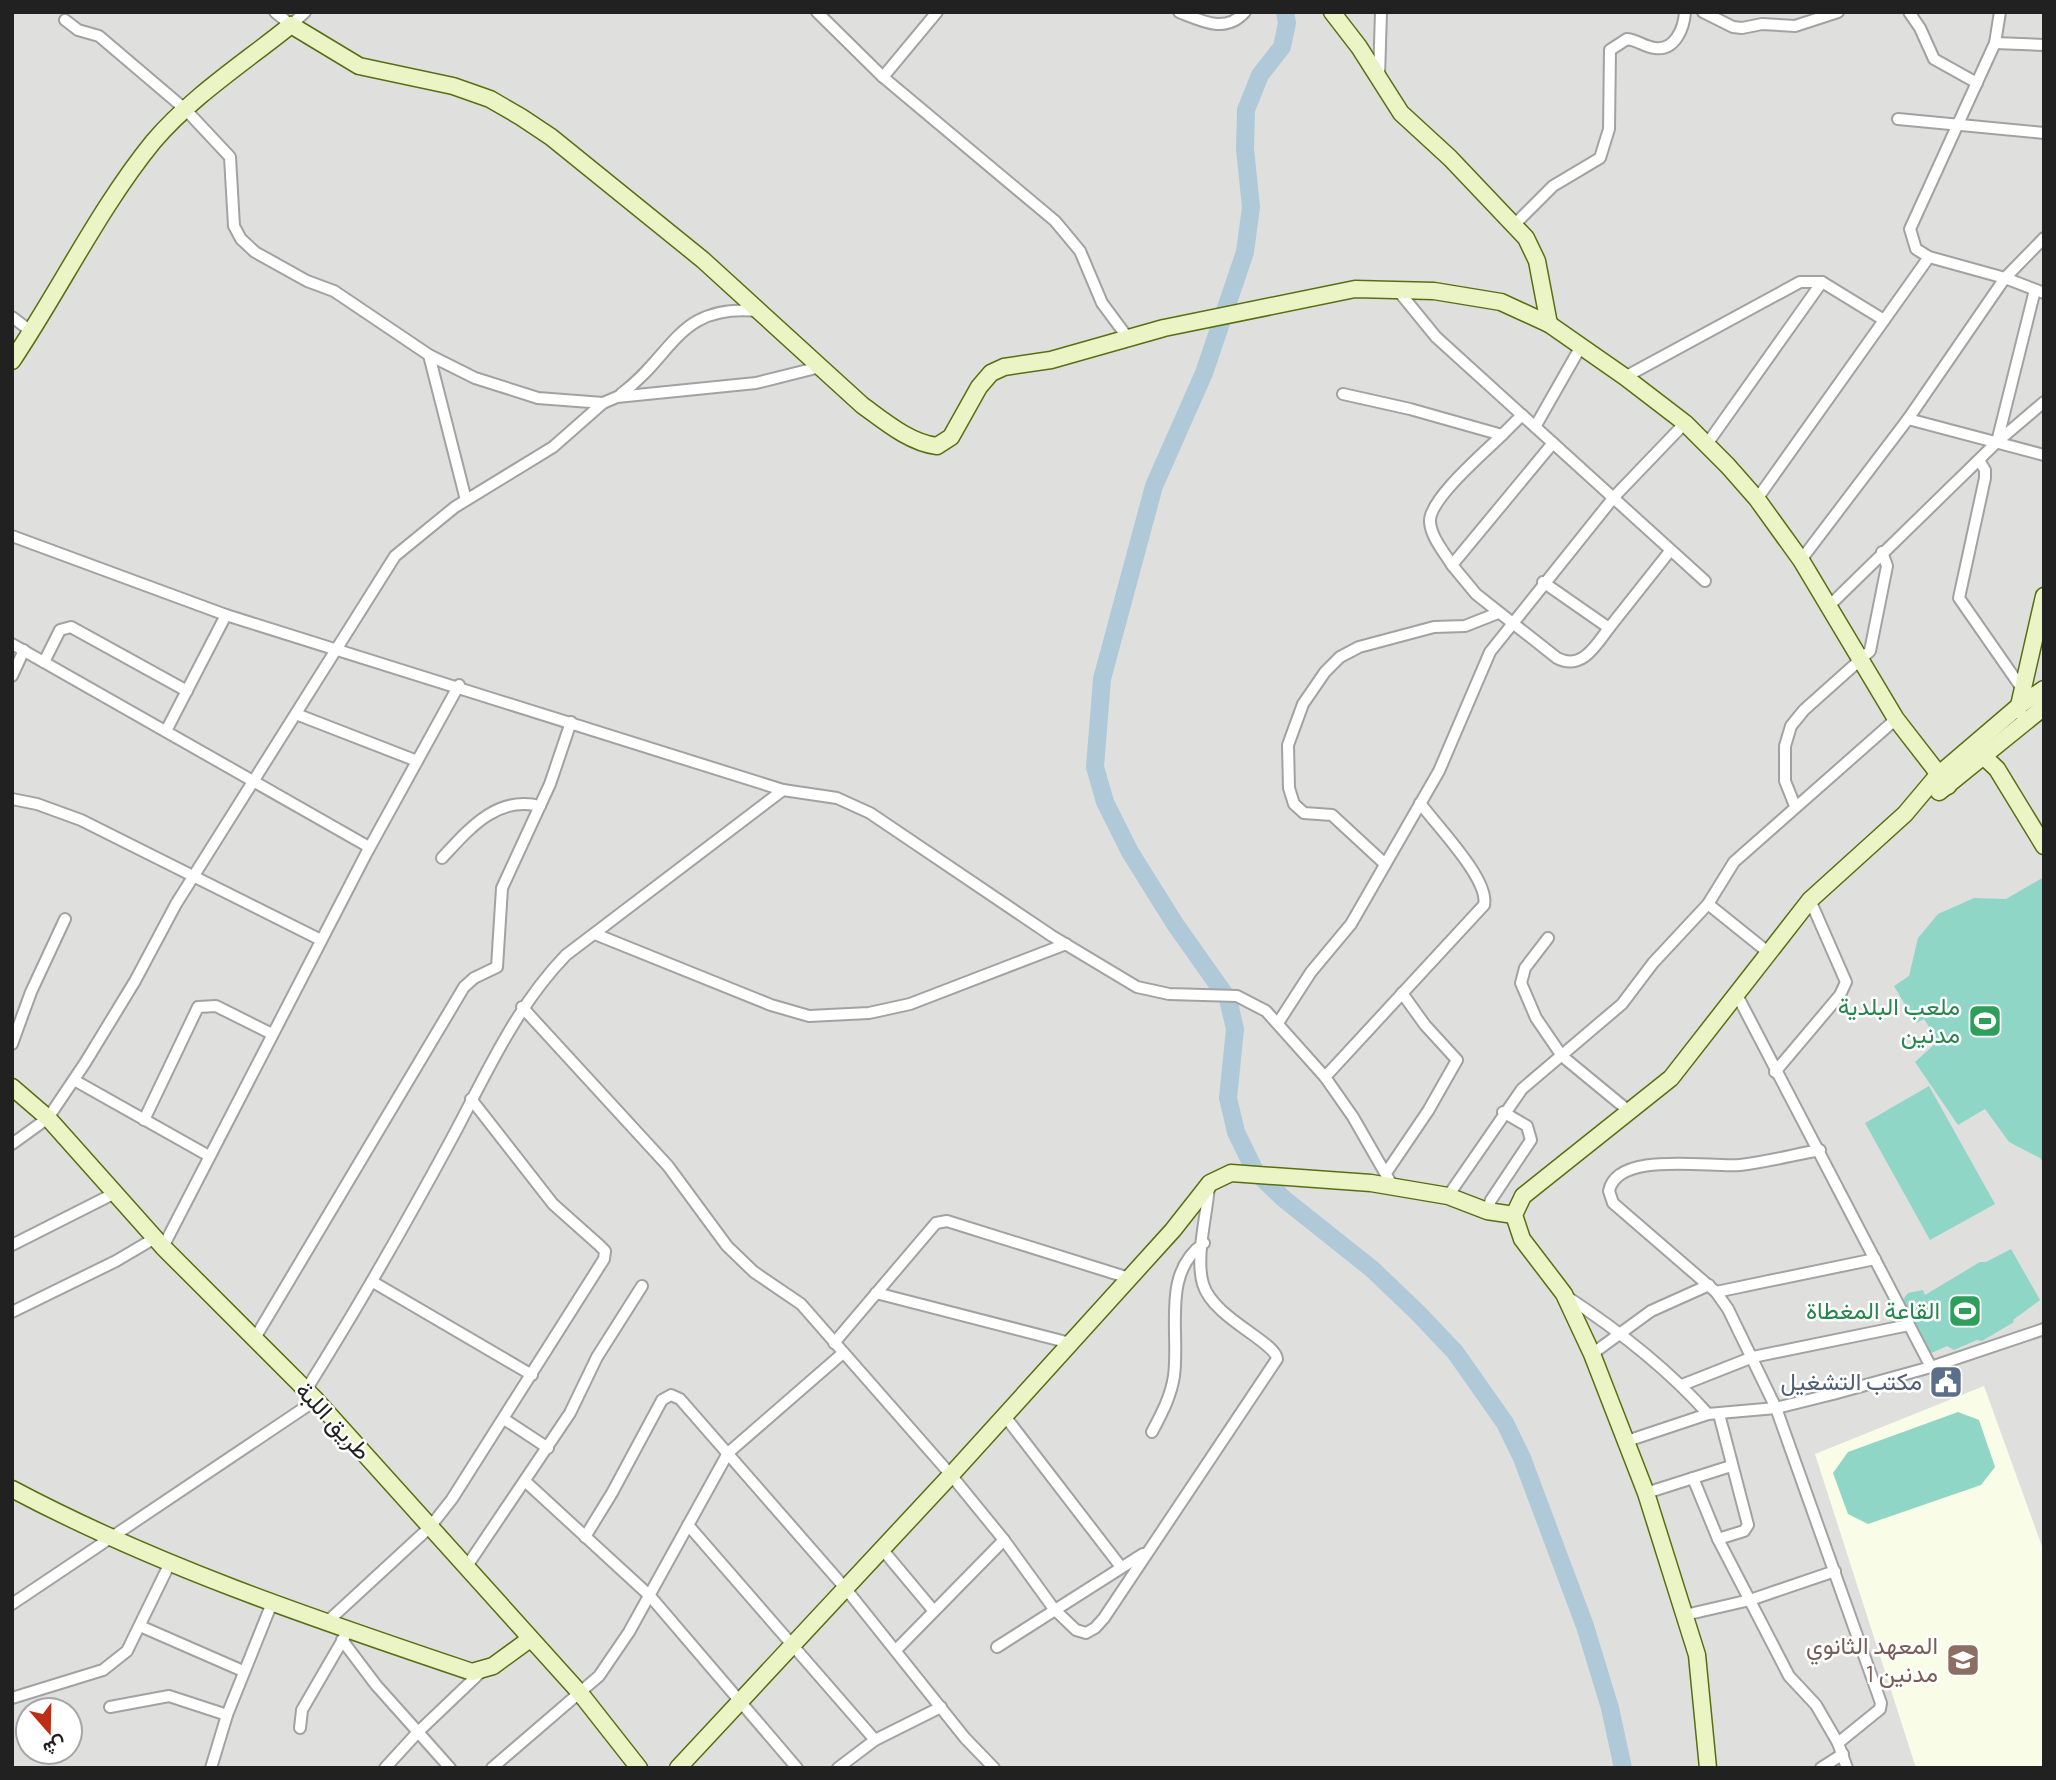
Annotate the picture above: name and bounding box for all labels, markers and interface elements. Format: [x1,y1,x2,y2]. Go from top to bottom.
place label: ملعب البلدية مدنين [1838,991,1960,1049]
sports icon: ملعب البلدية مدنين [1966,1002,2004,1040]
sports icon: القاعة المغطاة [1946,1292,1984,1330]
place label: القاعة المغطاة [1806,1295,1940,1324]
public building icon: مكتب التشغيل [1927,1363,1965,1401]
place label: مكتب التشغيل [1781,1366,1922,1396]
street label: طريق اللبة [289,1375,378,1467]
place label: المعهد الثانوي مدنين 1 [1806,1630,1938,1688]
school or university icon: المعهد الثانوي مدنين 1 [1944,1641,1982,1679]
north arrow [14,1696,84,1766]
text: ش [40,1732,70,1762]

